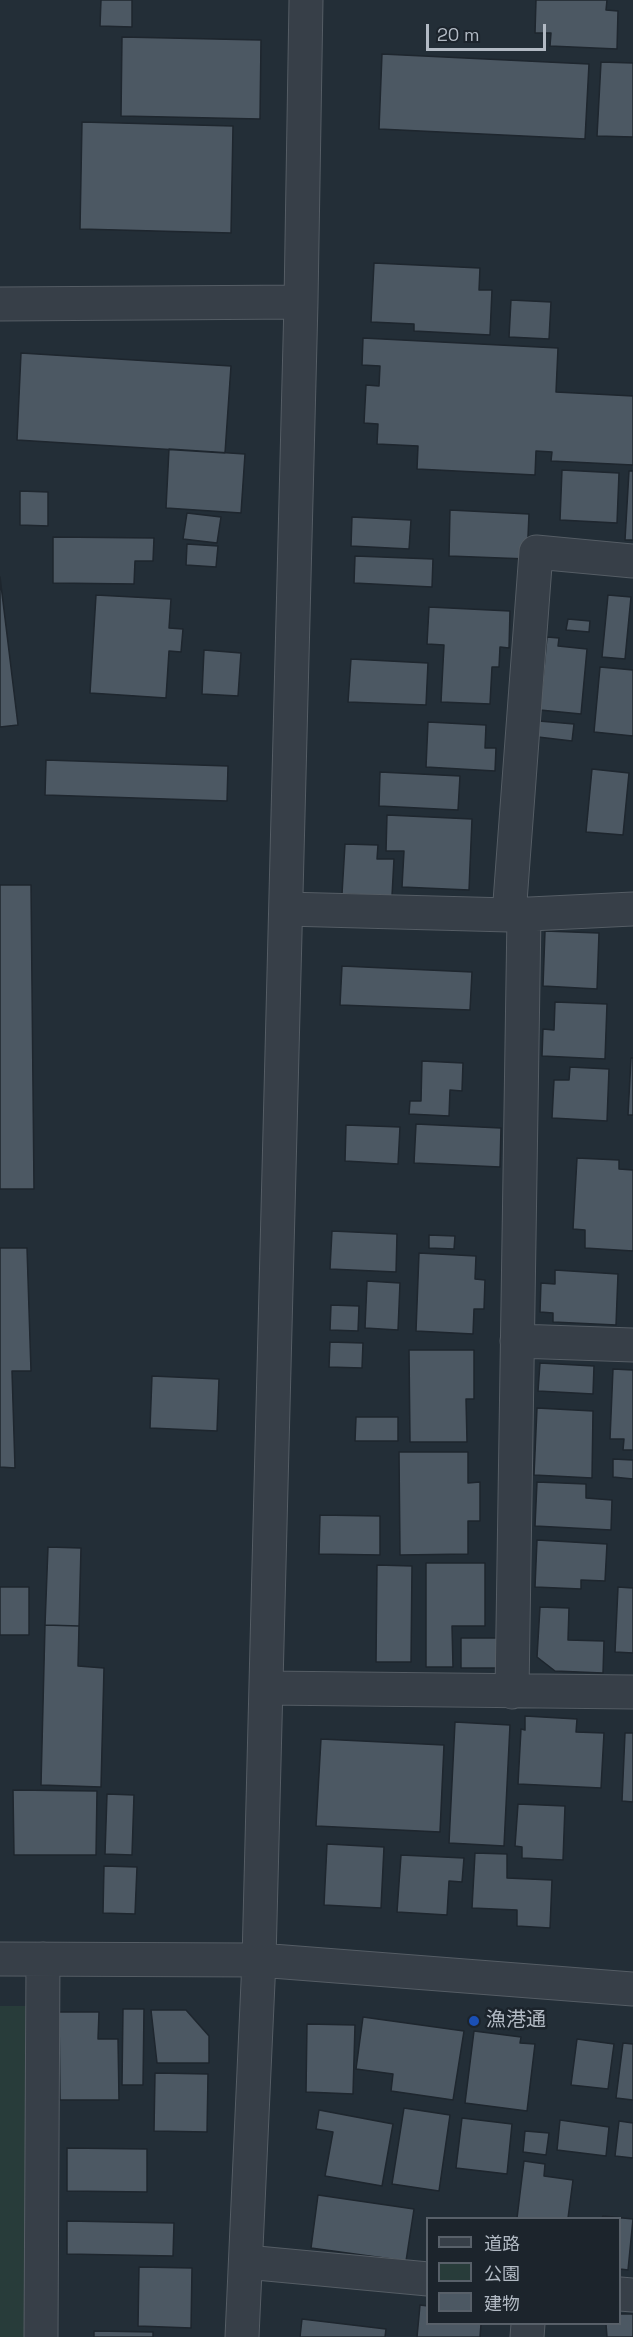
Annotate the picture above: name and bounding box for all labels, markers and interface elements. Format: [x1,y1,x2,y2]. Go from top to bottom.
scale bar [429,12,549,50]
text: 20 m [437,23,480,46]
place label: 漁港通 [486,2009,546,2033]
marker: 漁港通 [467,2014,481,2028]
legend [426,2217,621,2325]
text: 道路 [484,2232,520,2255]
text: 公園 [484,2262,520,2285]
text: 建物 [484,2292,520,2315]

